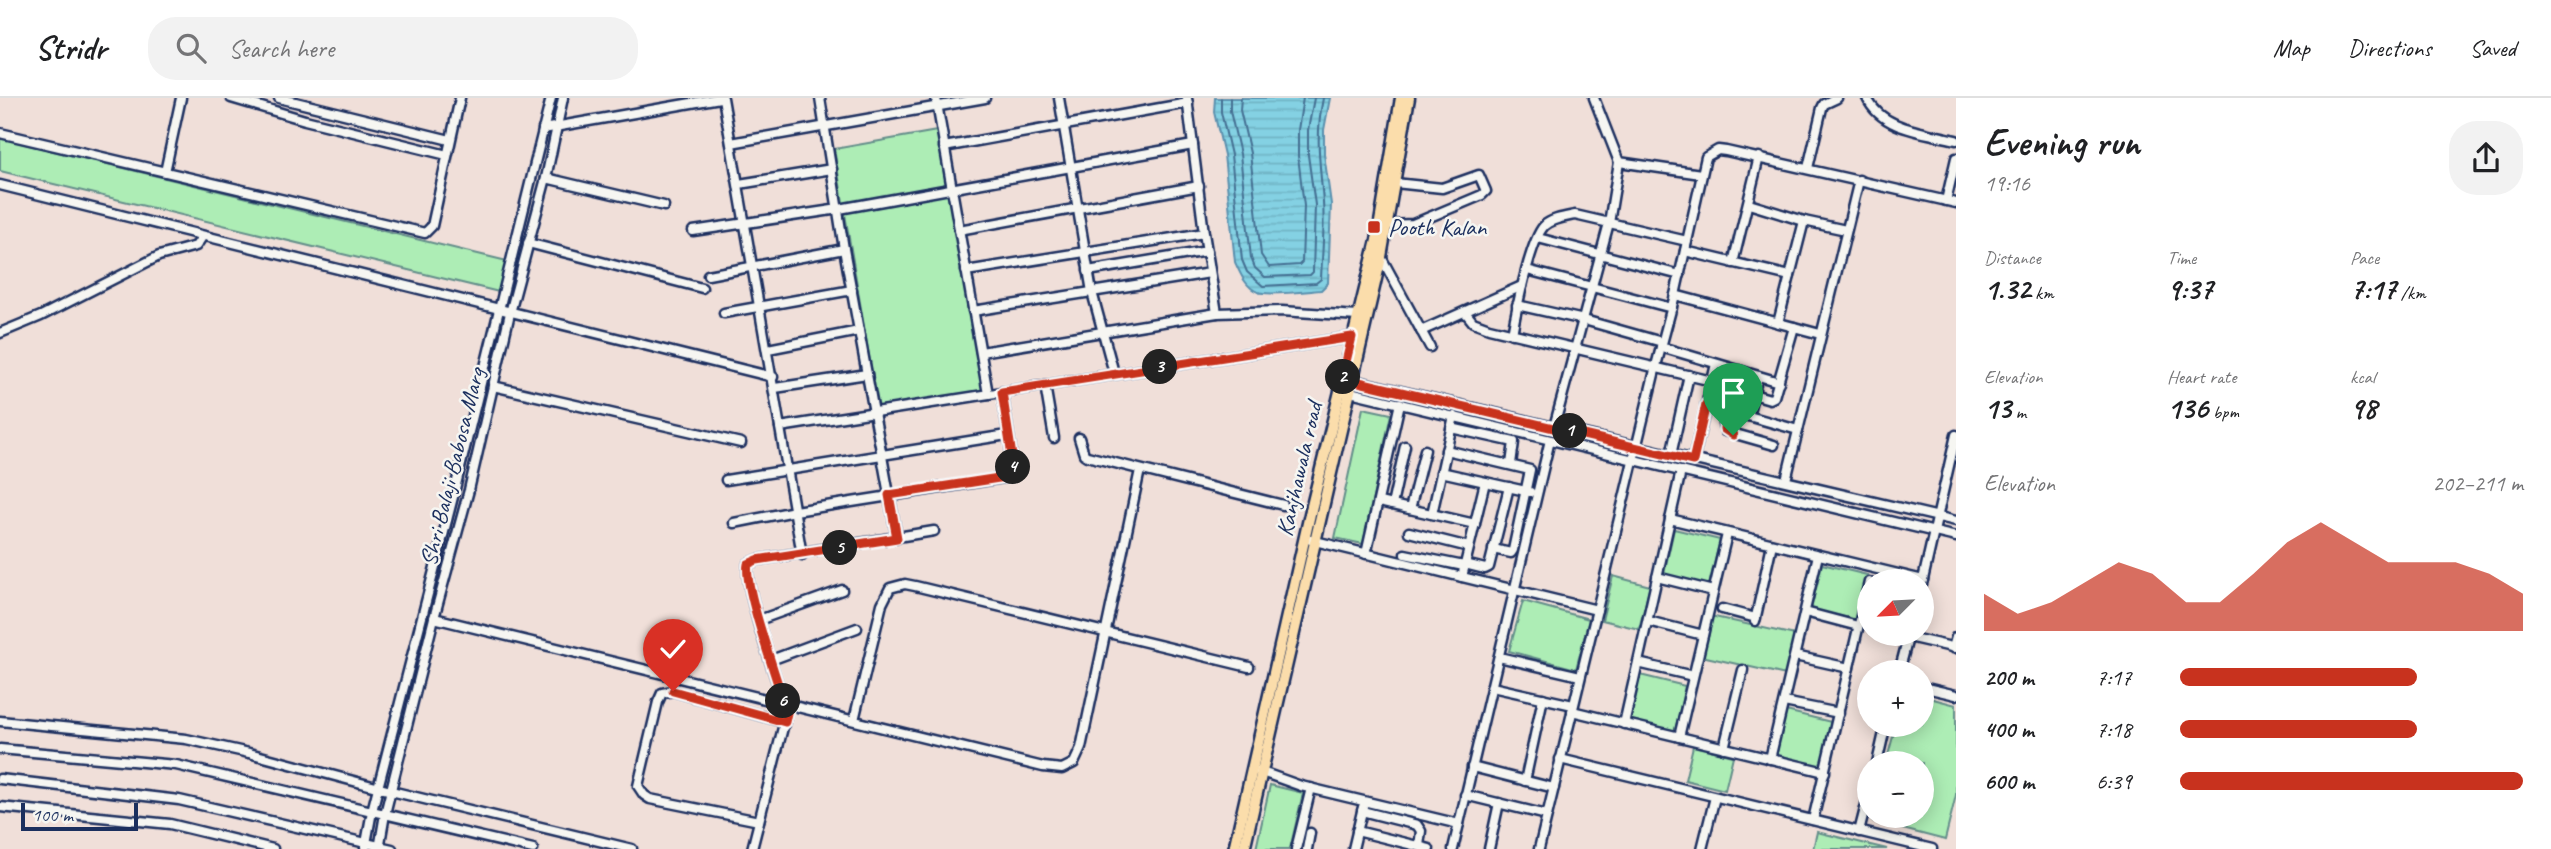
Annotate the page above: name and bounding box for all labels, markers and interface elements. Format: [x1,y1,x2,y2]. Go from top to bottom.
search box [148,17,638,80]
text: Stridr [35,27,106,69]
icon: search [172,29,210,67]
text: Search here [228,32,334,65]
text: Map [2273,33,2310,63]
text: Directions [2348,33,2431,63]
text: Saved [2469,33,2516,63]
text: Evening run [1984,119,2140,166]
button: share [2449,121,2523,195]
text: 19:16 [1984,169,2030,198]
place label: Pooth Kalan [1388,212,1488,242]
marker: Pooth Kalan [1366,219,1382,235]
text: Distance [1984,246,2041,270]
text: Time [2167,246,2196,270]
text: Pace [2350,246,2379,270]
text: 1.32 [1984,270,2030,308]
text: 9:37 [2167,270,2213,308]
text: 7:17 [2350,270,2396,308]
text: km [2030,281,2054,305]
text: /km [2396,281,2426,305]
pin: 3 [1142,350,1178,384]
text: 3 [1155,354,1164,378]
pin: 2 [1326,360,1360,394]
street label: Shri Balaji Babosa Marg [413,363,492,569]
pin [1703,363,1763,435]
text: 2 [1338,364,1347,388]
text: Elevation [1984,365,2042,389]
text: Heart rate [2167,365,2236,389]
text: kcal [2350,365,2375,389]
icon: arrive [1714,374,1752,412]
text: 13 [1984,389,2011,427]
text: 136 [2167,389,2208,427]
text: 98 [2350,389,2377,427]
street label: Kanjhawala road [1269,396,1330,539]
text: m [2011,400,2026,424]
text: bpm [2208,400,2239,424]
pin: 1 [1552,414,1588,448]
text: 1 [1565,418,1574,442]
pin: 4 [996,450,1030,484]
text: 4 [1008,454,1017,478]
text: Elevation [1984,469,2055,498]
text: 202–211 m [2432,469,2523,498]
pin: 5 [822,531,858,566]
text: 5 [835,535,844,559]
north arrow [1857,569,1934,646]
map controls [1857,569,1934,828]
pin [643,619,703,691]
icon: check [654,630,692,668]
button: + [1857,660,1934,737]
text: 200 m [1984,663,2034,692]
text: 7:17 [2096,663,2132,692]
pin: 6 [766,684,800,718]
text: 6 [778,688,787,712]
text: 400 m [1984,715,2034,744]
text: 7:18 [2096,715,2132,744]
button: − [1857,751,1934,828]
text: 600 m [1984,767,2034,796]
text: 6:39 [2096,767,2132,796]
scale bar [21,800,138,832]
text: 100 m [32,803,73,827]

